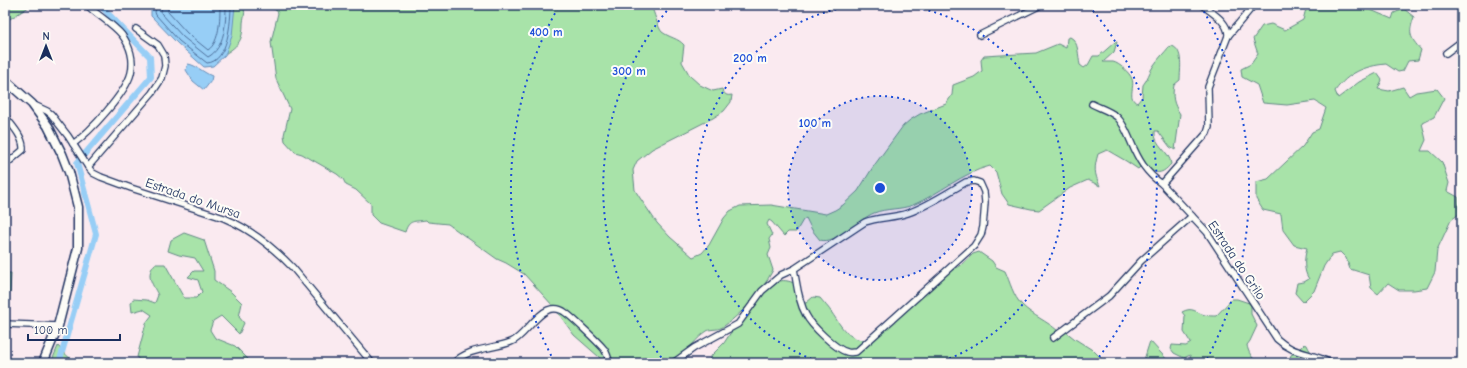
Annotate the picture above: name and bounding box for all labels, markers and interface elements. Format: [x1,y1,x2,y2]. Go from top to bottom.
text: 400 m [529,25,563,39]
north arrow [26,26,66,66]
text: N [42,30,50,43]
text: 200 m [733,51,767,65]
text: 300 m [612,64,646,78]
text: 100 m [799,116,831,130]
street label: Estrada do Mursa [144,175,242,221]
centre of rings [873,181,887,195]
street label: Estrada do Grilo [1205,218,1269,302]
scale bar [28,316,120,342]
text: 100 m [34,323,67,337]

